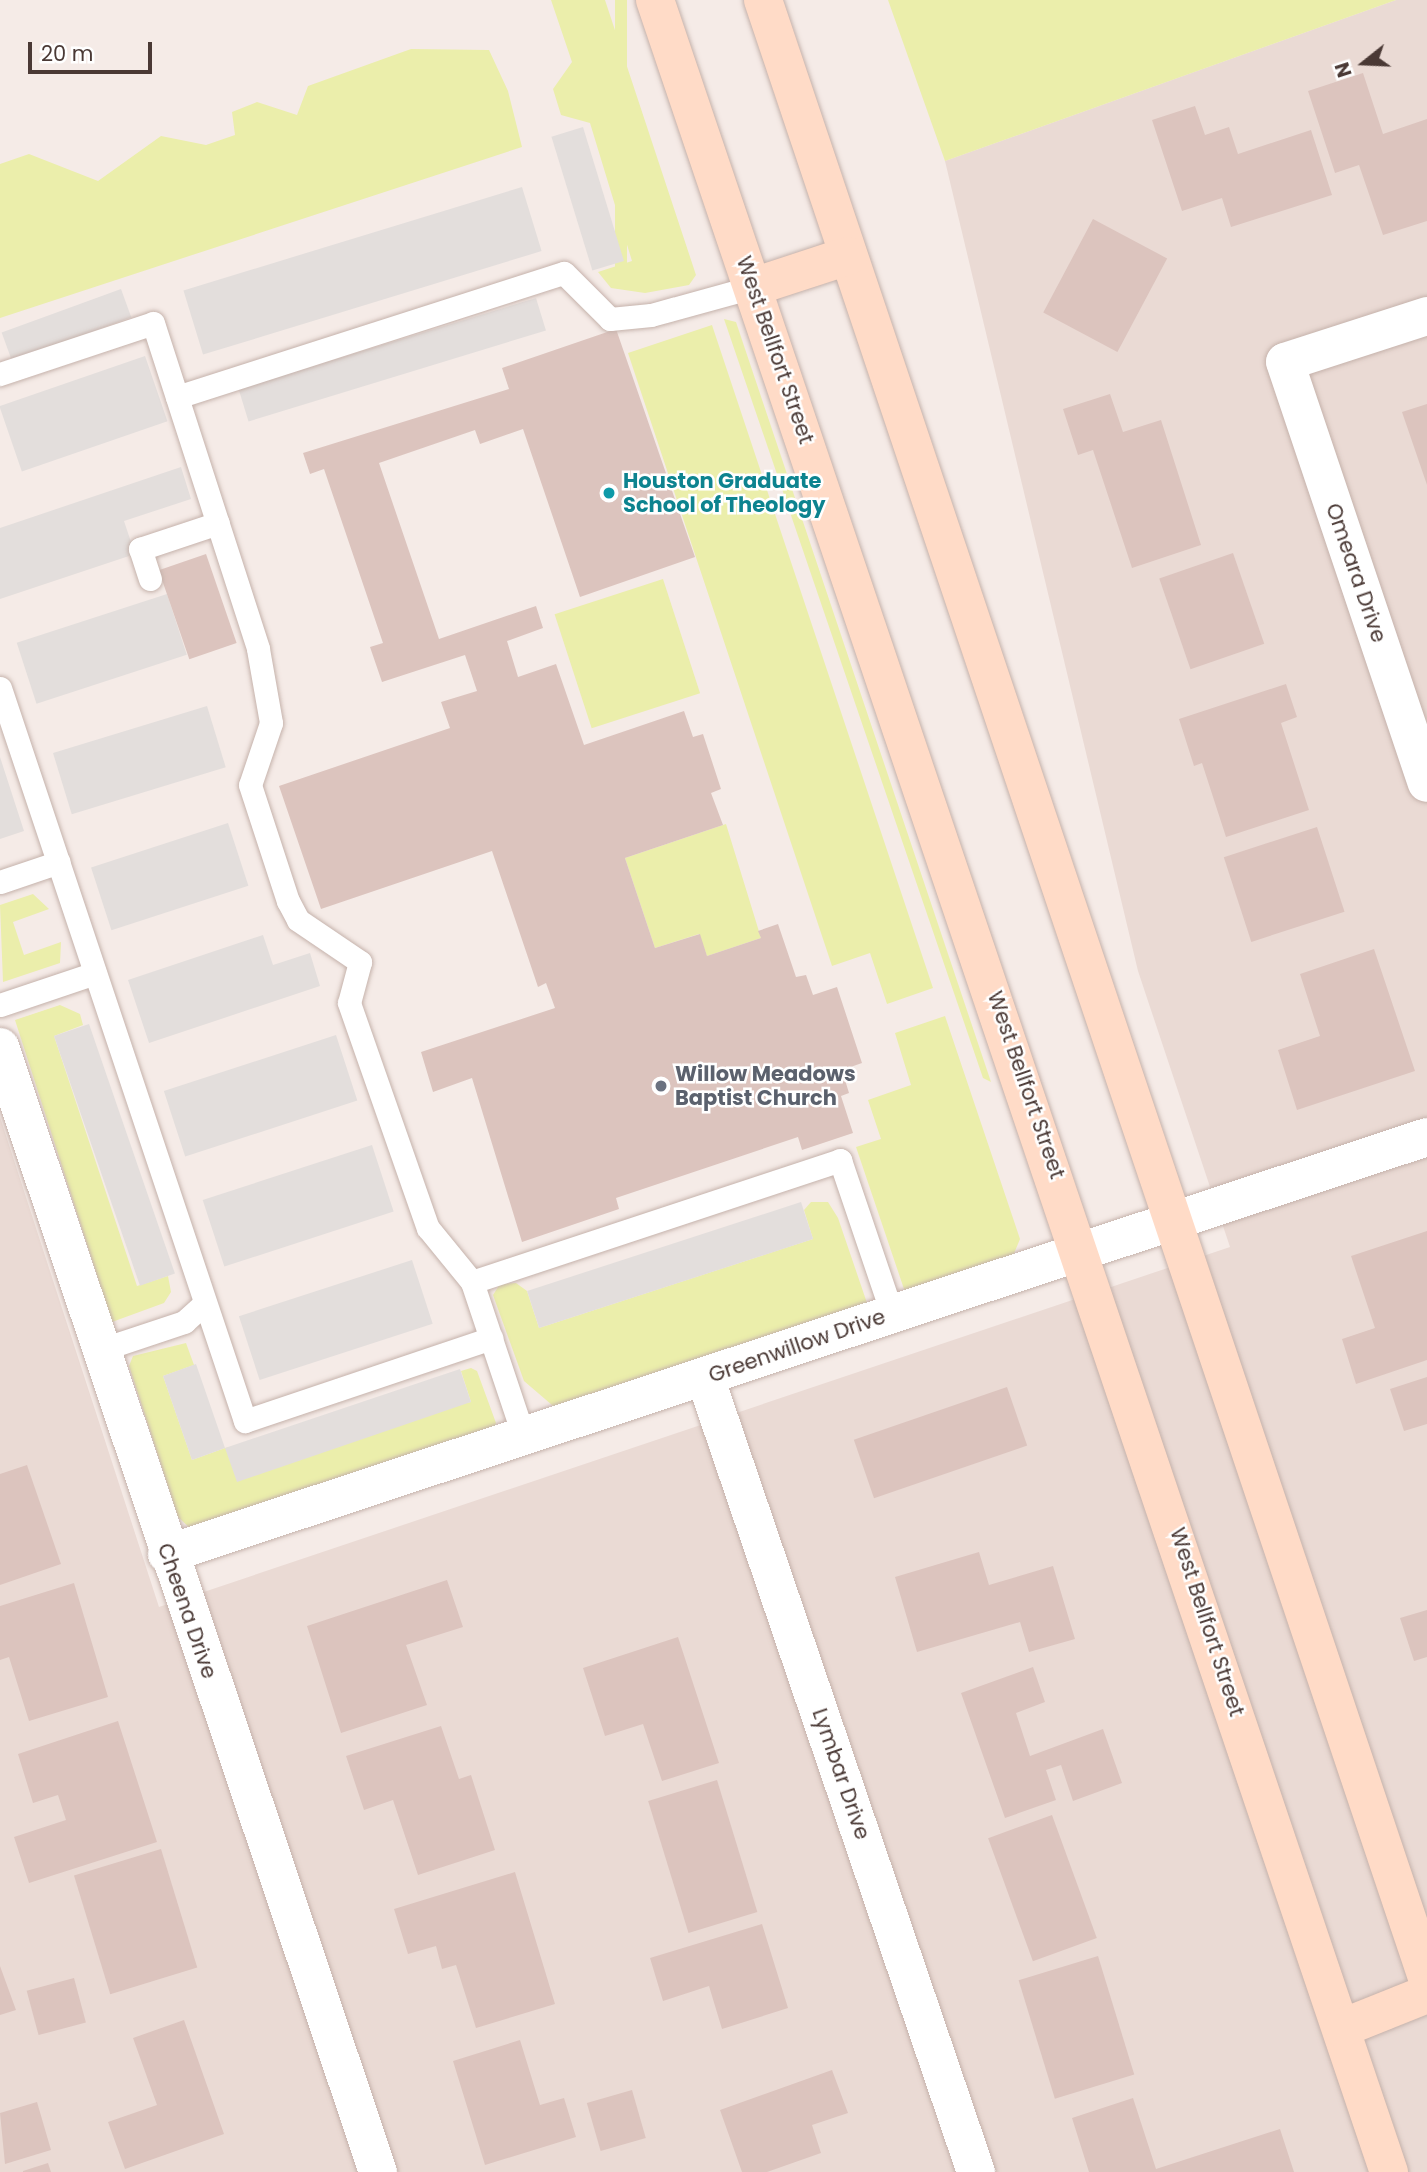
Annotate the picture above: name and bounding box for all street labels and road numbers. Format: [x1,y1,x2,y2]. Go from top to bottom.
street label: West Bellfort Street [731,253,819,447]
street label: Omeara Drive [1320,500,1392,646]
street label: West Bellfort Street [982,988,1070,1182]
street label: Greenwillow Drive [705,1304,889,1388]
street label: West Bellfort Street [1165,1524,1249,1720]
street label: Cheena Drive [152,1540,222,1682]
street label: Lymbar Drive [807,1705,875,1843]

